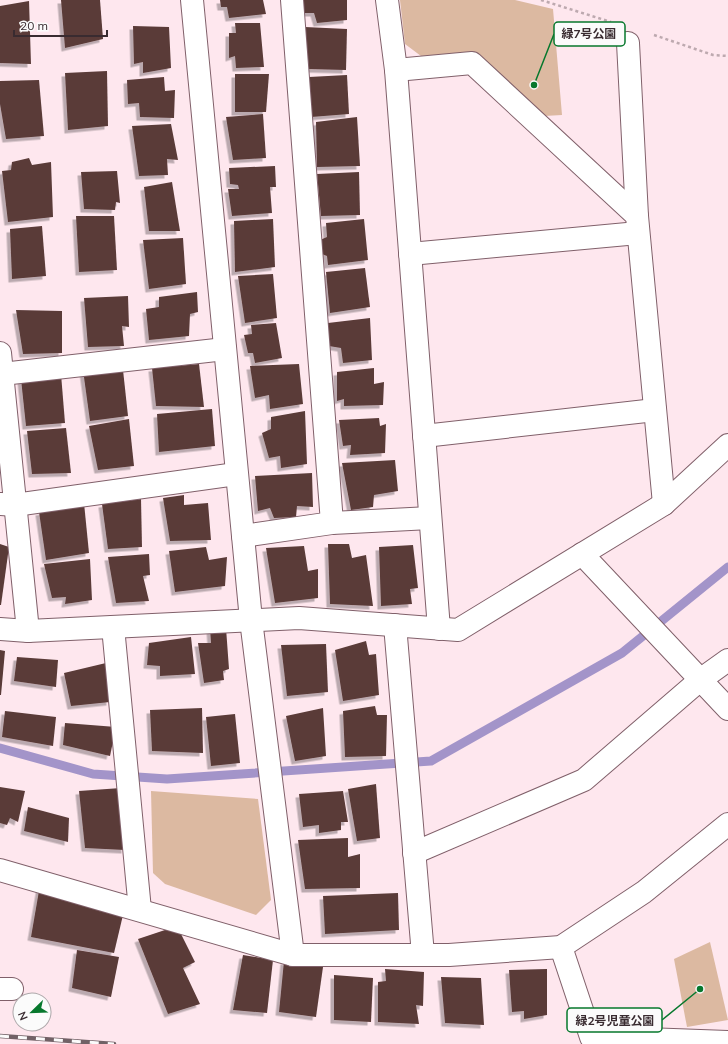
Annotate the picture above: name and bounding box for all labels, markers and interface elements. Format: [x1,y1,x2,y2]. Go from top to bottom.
scale bar [14,12,107,38]
text: 20 m [20,18,48,33]
callout: 緑7号公園 [554,22,625,46]
text: 緑7号公園 [561,26,617,41]
north arrow [12,992,52,1032]
callout: 緑2号児童公園 [567,1008,662,1032]
text: N [15,1009,31,1022]
text: 緑2号児童公園 [575,1013,655,1028]

